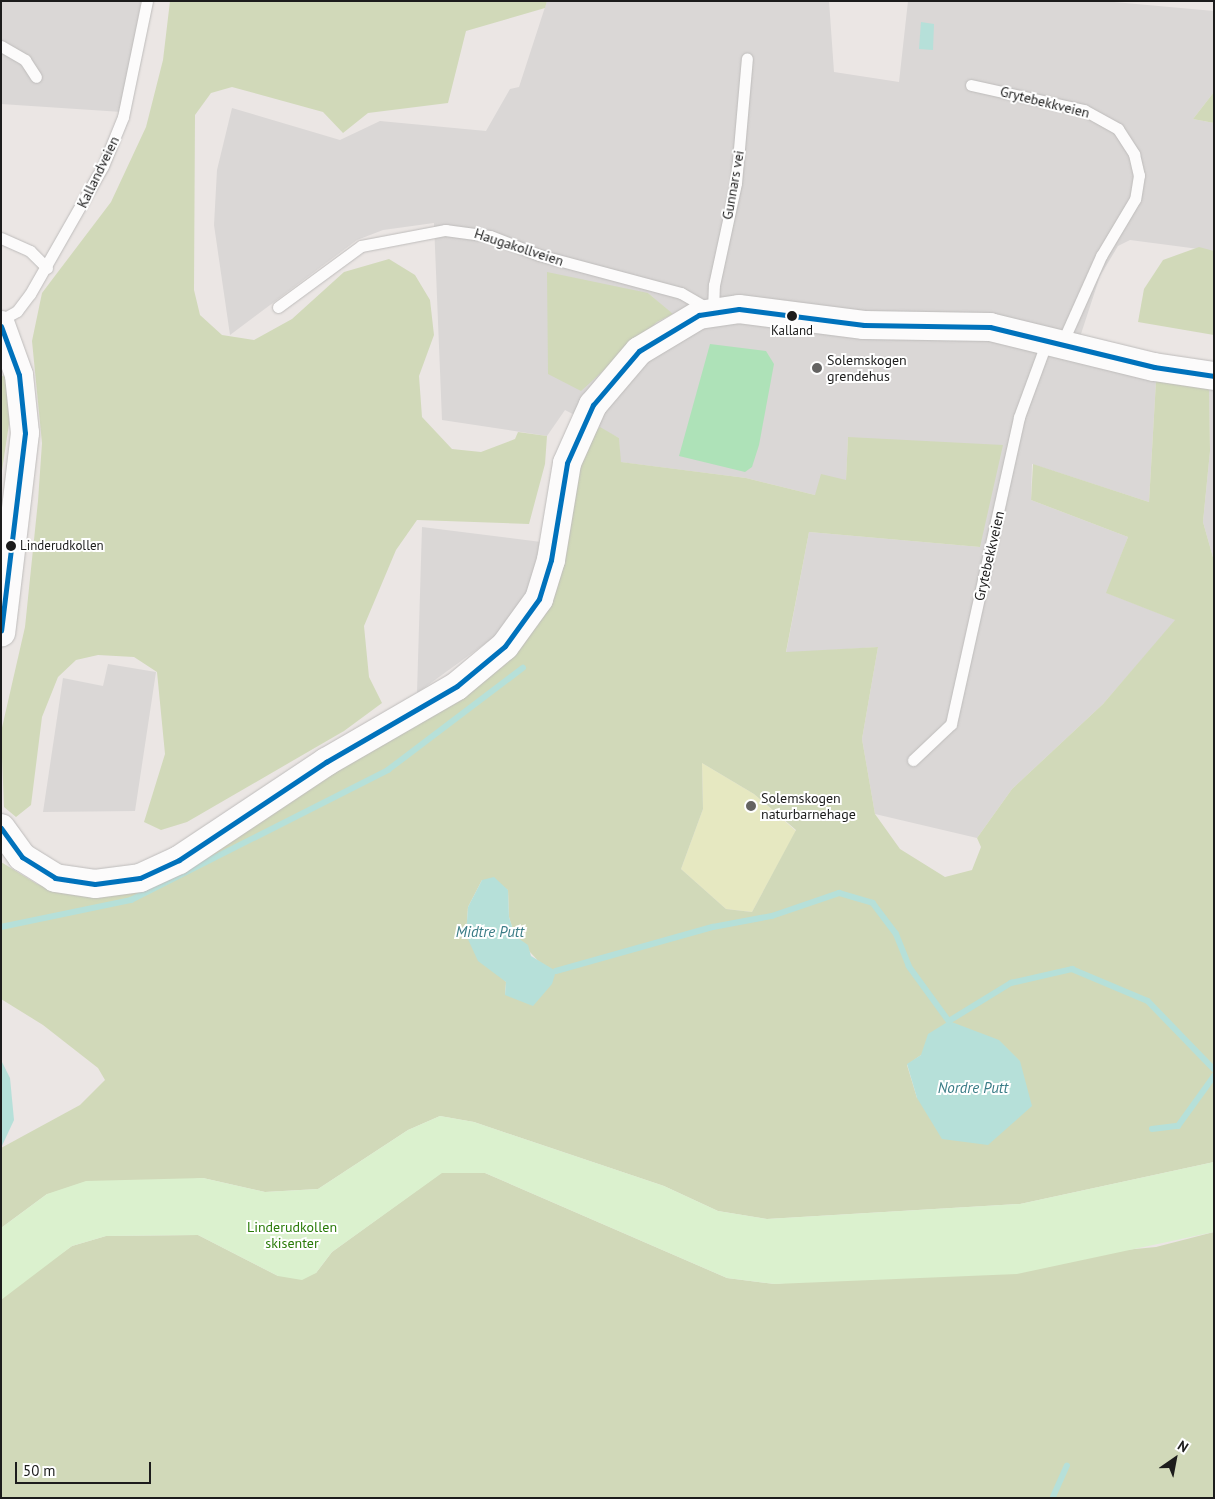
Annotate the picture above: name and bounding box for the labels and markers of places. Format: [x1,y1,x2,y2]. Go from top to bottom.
marker: Kalland [787,311,797,321]
place label: Kalland [771,323,813,339]
place label: Solemskogen grendehus [827,352,907,384]
marker: Solemskogen grendehus [811,362,823,374]
place label: Linderudkollen [20,538,104,554]
marker: Linderudkollen [6,541,16,551]
place label: Solemskogen naturbarnehage [761,790,856,822]
marker: Solemskogen naturbarnehage [745,800,757,812]

